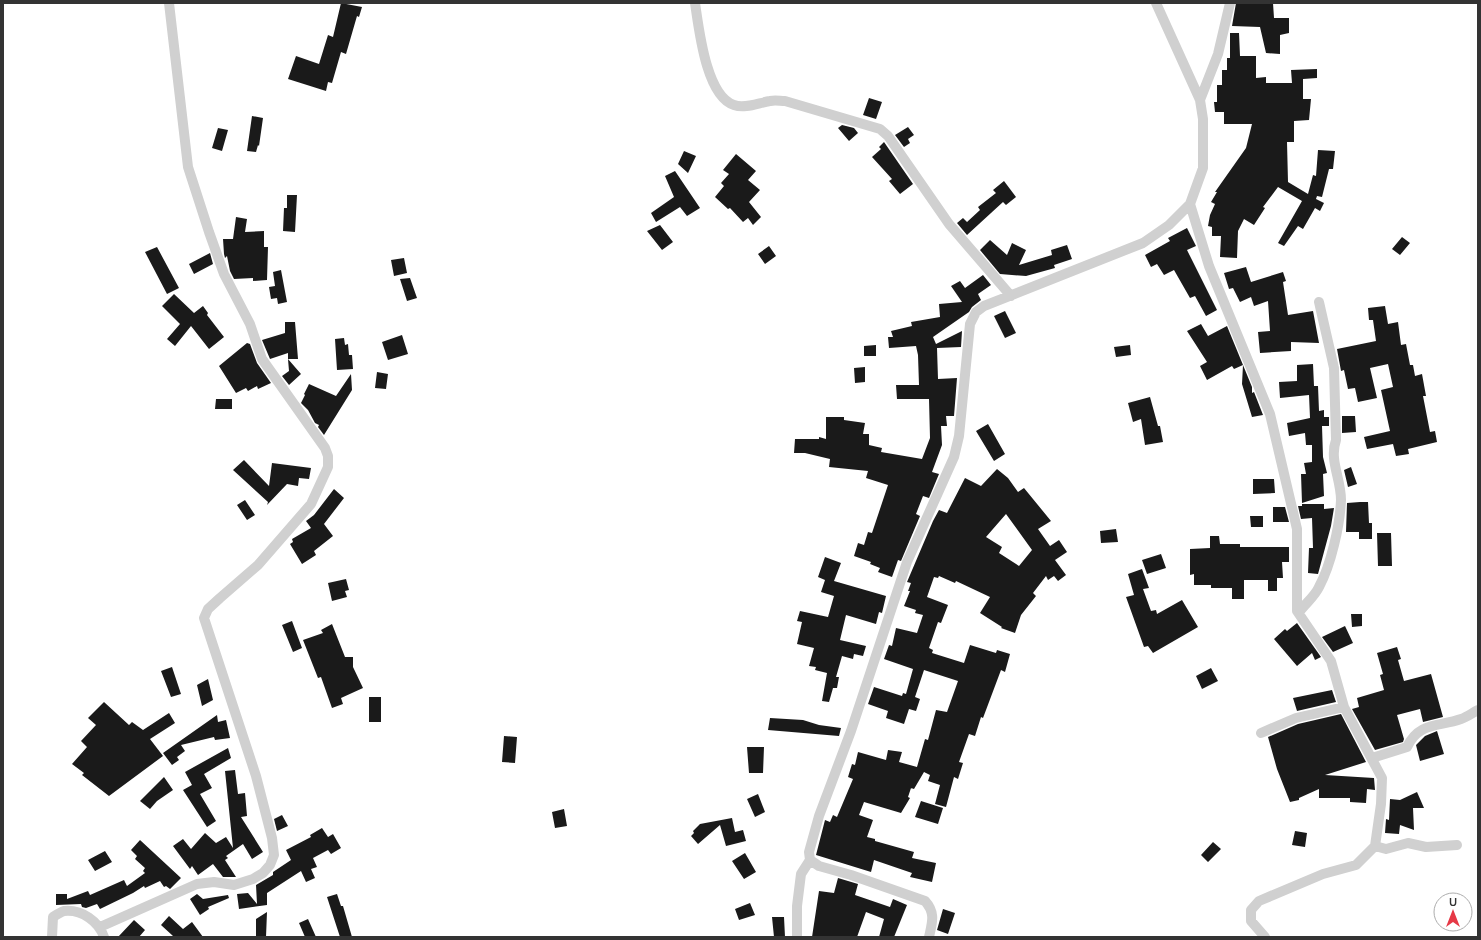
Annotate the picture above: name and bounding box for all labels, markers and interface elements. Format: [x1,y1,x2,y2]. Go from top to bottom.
north arrow [1433,892,1473,932]
text: U [1449,895,1457,910]

